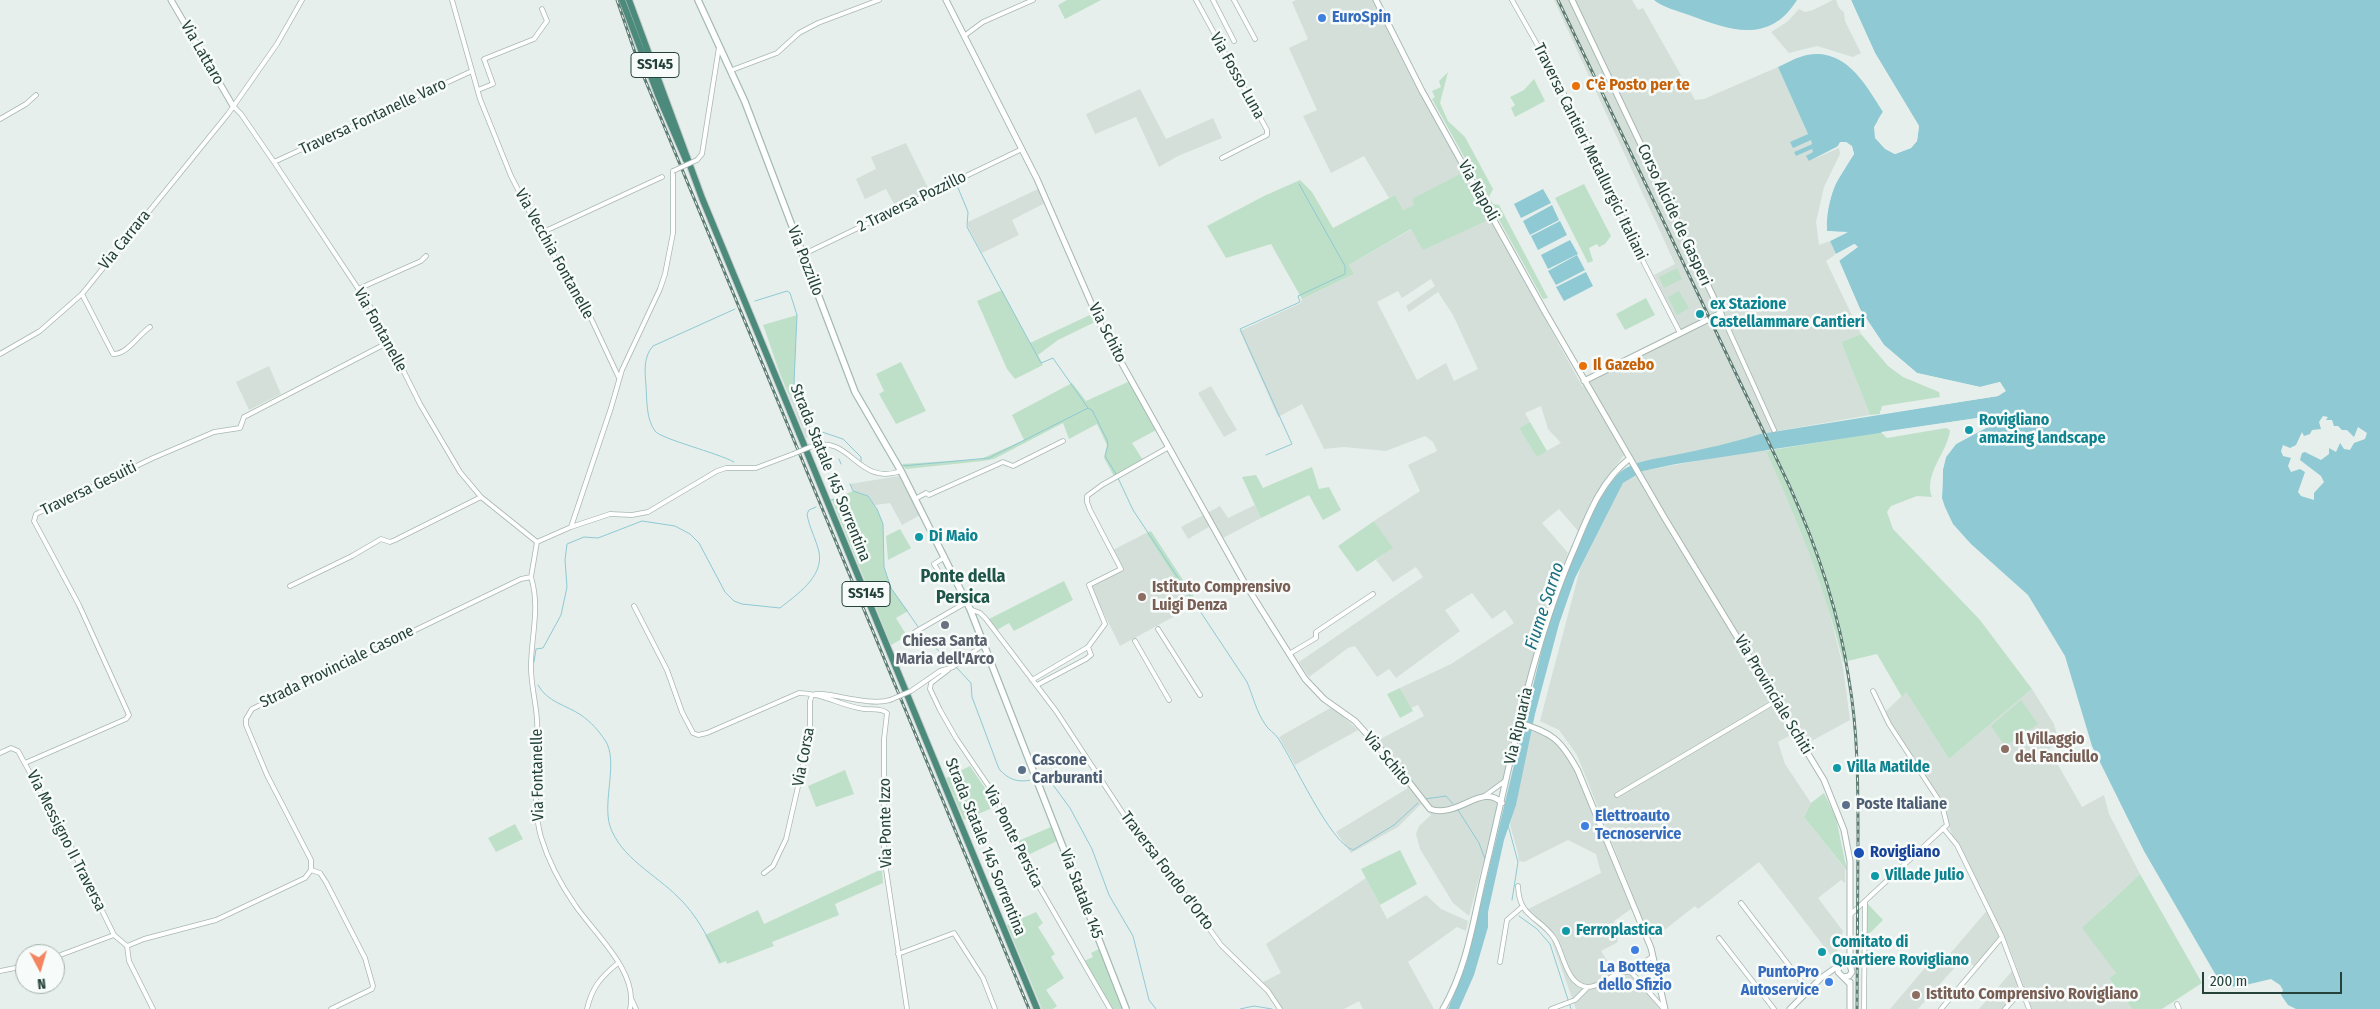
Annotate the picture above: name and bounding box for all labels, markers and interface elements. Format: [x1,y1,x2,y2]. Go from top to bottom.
place label: EuroSpin [1332,8,1391,28]
marker: EuroSpin [1316,12,1328,24]
street label: Via Lattaro [176,18,228,88]
street label: Via Fosso Luna [1205,29,1269,123]
street label: Traversa Cantieri Metallurgici Italiani [1529,40,1651,264]
road number: SS145 [631,52,679,78]
street label: Traversa Fontanelle Varo [297,75,449,159]
place label: C'è Posto per te [1586,76,1690,96]
marker: C'è Posto per te [1570,80,1582,92]
street label: Corso Alcide de Gasperi [1633,141,1715,289]
street label: Via Napoli [1453,157,1503,225]
street label: 2 Traversa Pozzillo [854,167,970,237]
street label: Via Vecchia Fontanelle [510,186,598,322]
street label: Via Carrara [95,206,155,274]
street label: Via Pozzillo [783,223,827,299]
street label: Via Fontanelle [349,285,411,375]
place label: ex Stazione Castellammare Cantieri [1710,295,1865,333]
street label: Via Schito [1084,300,1130,366]
marker: ex Stazione Castellammare Cantieri [1694,308,1706,320]
place label: Il Gazebo [1593,356,1654,376]
marker: Il Gazebo [1577,360,1589,372]
street label: Strada Statale 145 Sorrentina [786,381,874,565]
place label: Rovigliano amazing landscape [1979,411,2106,449]
marker: Rovigliano amazing landscape [1963,424,1975,436]
street label: Traversa Gesuiti [38,458,140,520]
place label: Di Maio [929,527,978,547]
marker: Di Maio [913,531,925,543]
water label: Fiume Sarno [1521,560,1569,652]
district label: Ponte della Persica [921,566,1005,608]
place label: Istituto Comprensivo Luigi Denza [1152,578,1291,616]
road number: SS145 [842,582,890,606]
marker: Istituto Comprensivo Luigi Denza [1136,591,1148,603]
marker: Chiesa Santa Maria dell'Arco [939,619,951,631]
street label: Strada Provinciale Casone [257,621,417,713]
place label: Chiesa Santa Maria dell'Arco [896,632,994,670]
street label: Via Provinciale Schiti [1730,632,1816,758]
street label: Via Ripuaria [1501,685,1537,767]
street label: Via Corsa [789,726,819,788]
street label: Via Schito [1359,728,1415,790]
street label: Via Fontanelle [528,729,548,821]
place label: Il Villaggio del Fanciullo [2015,730,2099,768]
marker: Il Villaggio del Fanciullo [1999,743,2011,755]
place label: Cascone Carburanti [1032,751,1103,789]
street label: Strada Statale 145 Sorrentina [941,755,1029,939]
place label: Villa Matilde [1847,758,1930,778]
marker: Villa Matilde [1831,762,1843,774]
marker: Cascone Carburanti [1016,764,1028,776]
street label: Via Messigno II Traversa [22,767,110,915]
street label: Via Ponte Izzo [876,778,896,868]
street label: Via Ponte Persica [979,783,1047,891]
place label: Poste Italiane [1856,795,1947,815]
marker: Poste Italiane [1840,799,1852,811]
place label: Elettroauto Tecnoservice [1595,807,1681,845]
street label: Traversa Fondo d'Orto [1116,808,1218,934]
marker: Elettroauto Tecnoservice [1579,820,1591,832]
place label: Rovigliano [1870,843,1940,863]
street label: Via Statale 145 [1055,846,1107,942]
marker: Rovigliano [1852,846,1866,860]
place label: Villade Julio [1885,866,1964,886]
marker: Villade Julio [1869,870,1881,882]
place label: Ferroplastica [1576,921,1663,941]
marker: Ferroplastica [1560,925,1572,937]
place label: Comitato di Quartiere Rovigliano [1832,933,1969,971]
north arrow [15,944,65,994]
marker: La Bottega dello Sfizio [1629,944,1641,956]
marker: Comitato di Quartiere Rovigliano [1816,946,1828,958]
place label: La Bottega dello Sfizio [1598,958,1672,996]
scale bar [2205,962,2345,994]
place label: PuntoPro Autoservice [1741,963,1819,1001]
text: 200 m [2210,972,2247,990]
text: N [36,975,47,992]
marker: PuntoPro Autoservice [1823,976,1835,988]
place label: Istituto Comprensivo Rovigliano [1926,985,2138,1005]
marker: Istituto Comprensivo Rovigliano [1910,989,1922,1001]

